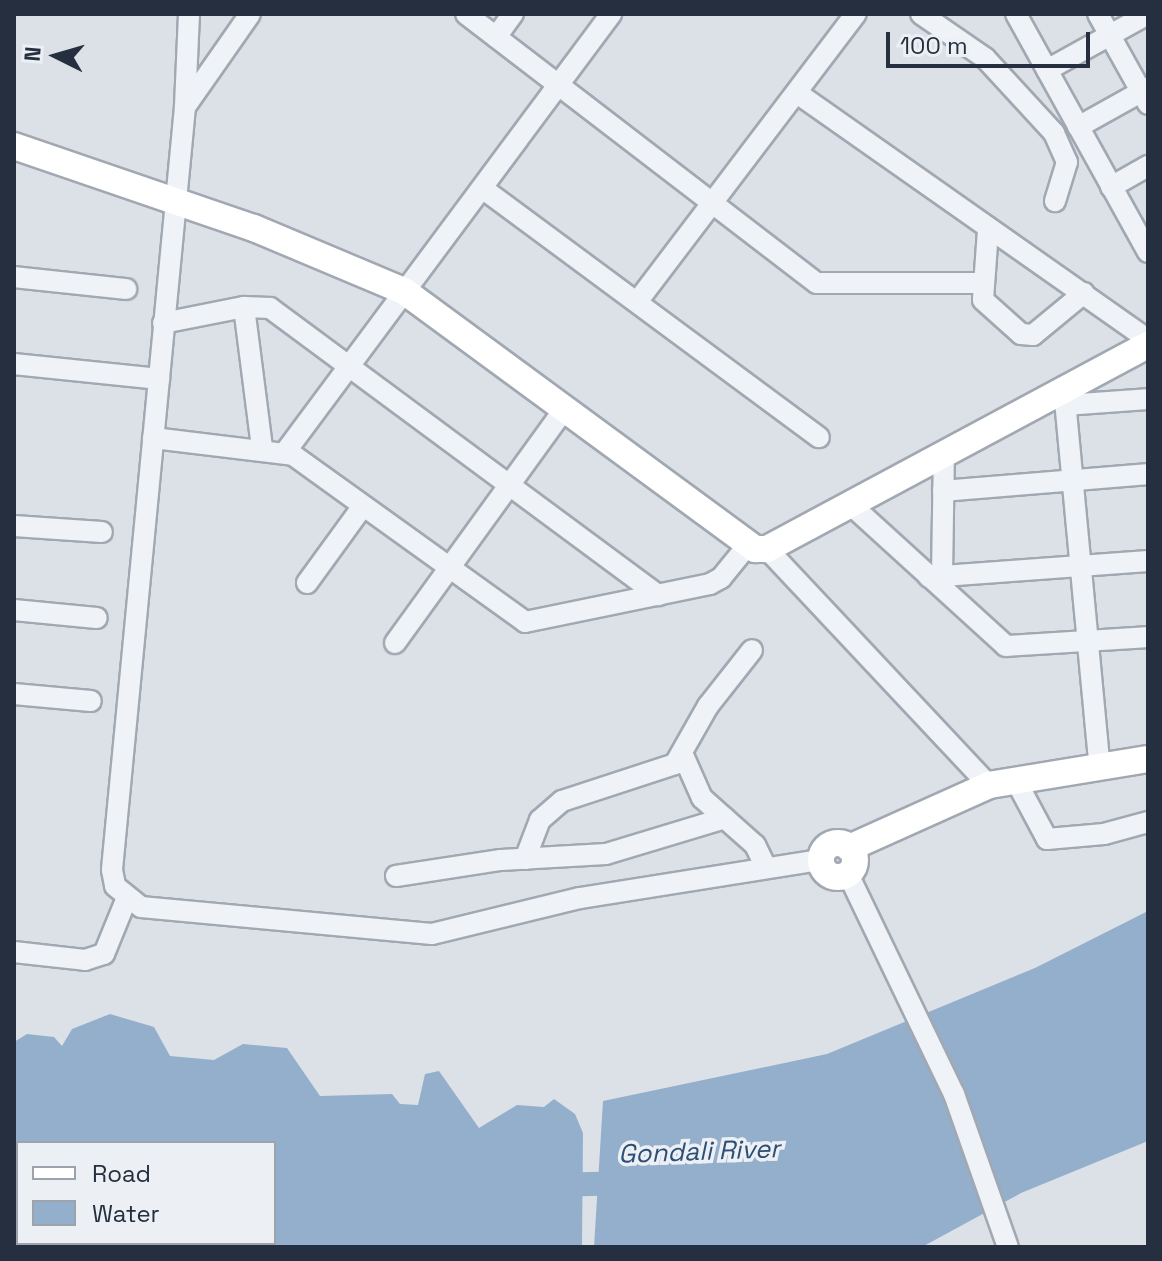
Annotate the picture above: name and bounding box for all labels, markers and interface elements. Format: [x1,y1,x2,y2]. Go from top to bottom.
north arrow [16,16,96,96]
scale bar [890,16,1094,66]
text: 100 m [900,30,968,61]
text: N [18,45,47,62]
water label: Gondali River [618,1134,780,1170]
legend [16,1141,276,1245]
text: Road [92,1158,151,1189]
text: Water [92,1198,160,1229]

